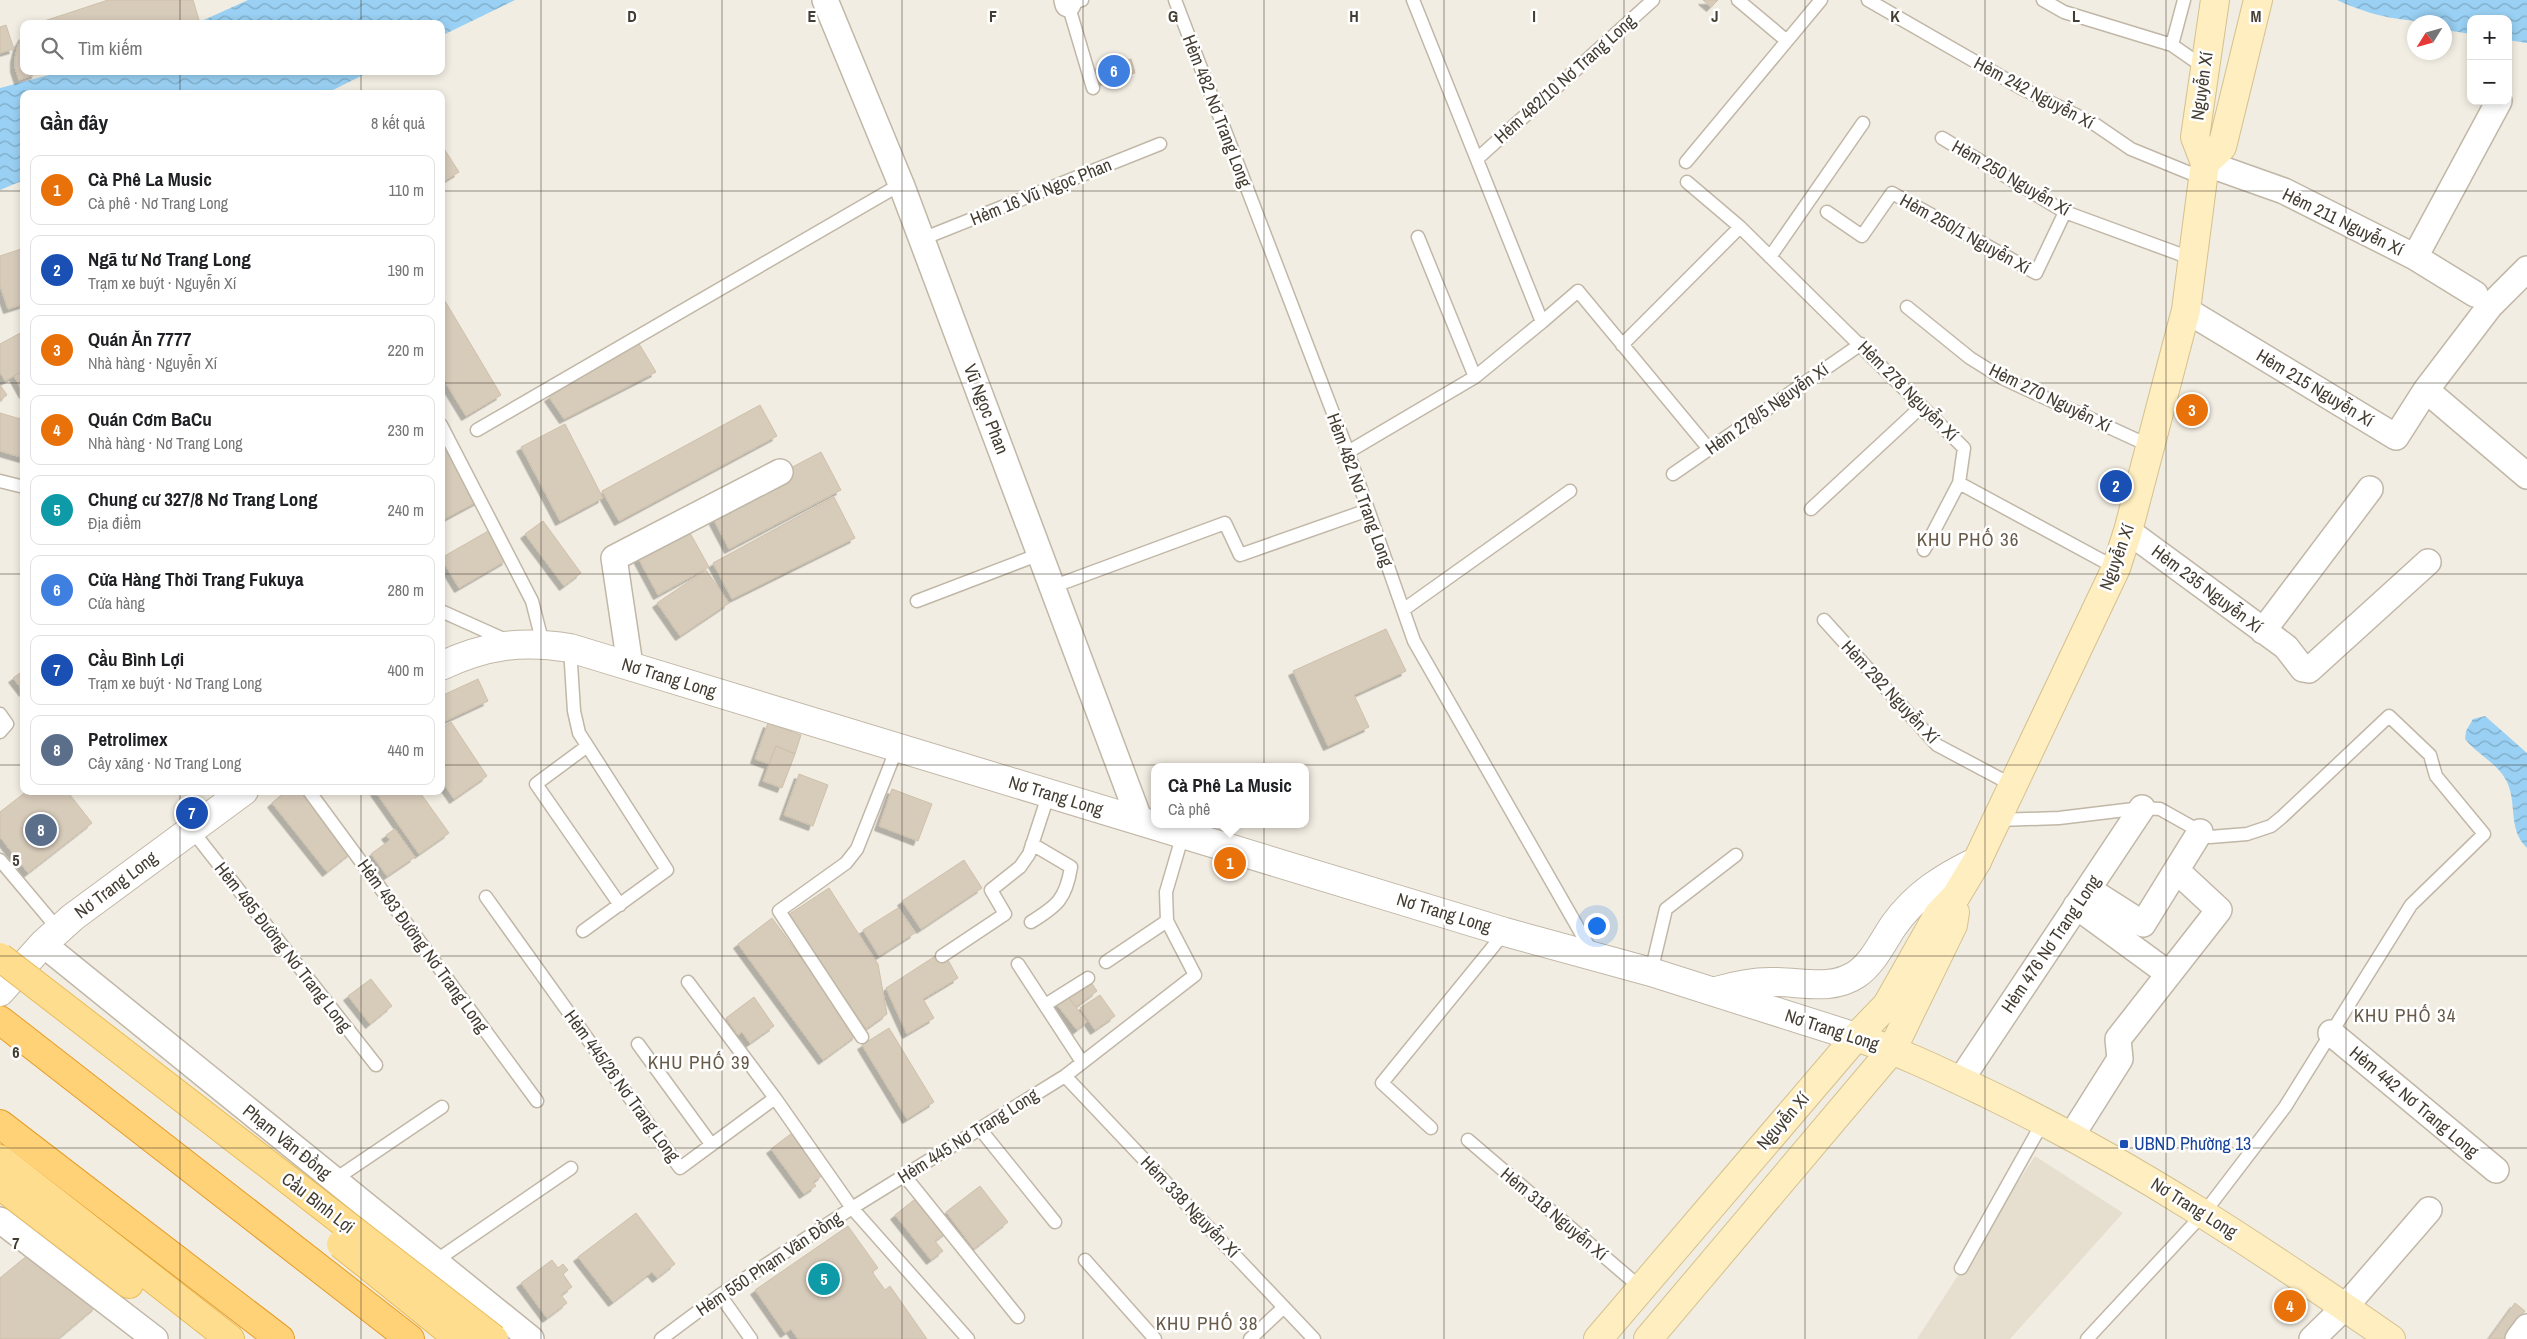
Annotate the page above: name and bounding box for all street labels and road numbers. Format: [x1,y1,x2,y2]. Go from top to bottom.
street label: Hẻm 482/10 Nơ Trang Long [1489,8,1641,149]
street label: Hẻm 482 Nơ Trang Long [1177,31,1258,191]
street label: Nguyễn Xí [2184,49,2219,122]
street label: Hẻm 242 Nguyễn Xí [1970,50,2100,135]
street label: Hẻm 250 Nguyễn Xí [1947,134,2076,222]
street label: Hẻm 16 Vũ Ngọc Phan [966,152,1115,231]
street label: Hẻm 211 Nguyễn Xí [2278,181,2409,262]
street label: Hẻm 250/1 Nguyễn Xí [1896,187,2036,280]
street label: Hẻm 278 Nguyễn Xí [1853,335,1965,447]
street label: Hẻm 215 Nguyễn Xí [2252,343,2379,433]
street label: Hẻm 278/5 Nguyễn Xí [1700,356,1834,460]
street label: Hẻm 270 Nguyễn Xí [1985,357,2116,438]
street label: Vũ Ngọc Phan [958,360,1015,457]
street label: Hẻm 482 Nơ Trang Long [1321,410,1400,571]
street label: Nguyễn Xí [2093,519,2140,593]
street label: Hẻm 235 Nguyễn Xí [2147,539,2269,639]
street label: Hẻm 292 Nguyễn Xí [1836,635,1945,749]
street label: Nơ Trang Long [619,651,720,704]
street label: Nơ Trang Long [1006,769,1107,822]
street label: Nơ Trang Long [69,845,163,924]
street label: Hẻm 493 Đường Nơ Trang Long [352,854,495,1038]
street label: Hẻm 495 Đường Nơ Trang Long [209,857,358,1037]
street label: Hẻm 476 Nơ Trang Long [1995,869,2107,1018]
street label: Nơ Trang Long [1394,886,1495,939]
street label: Nơ Trang Long [1782,1003,1883,1057]
street label: Hẻm 445/26 Nơ Trang Long [559,1005,687,1167]
street label: Hẻm 442 Nơ Trang Long [2344,1040,2485,1164]
street label: Hẻm 445 Nơ Trang Long [893,1082,1044,1189]
street label: Nguyễn Xí [1751,1086,1815,1155]
street label: Phạm Văn Đồng [238,1098,337,1186]
street label: Hẻm 338 Nguyễn Xí [1135,1150,1246,1264]
street label: Hẻm 318 Nguyễn Xí [1495,1161,1614,1266]
street label: Cầu Bình Lợi [277,1166,360,1239]
street label: Nơ Trang Long [2146,1171,2243,1244]
street label: Hẻm 550 Phạm Văn Đồng [692,1207,846,1321]

